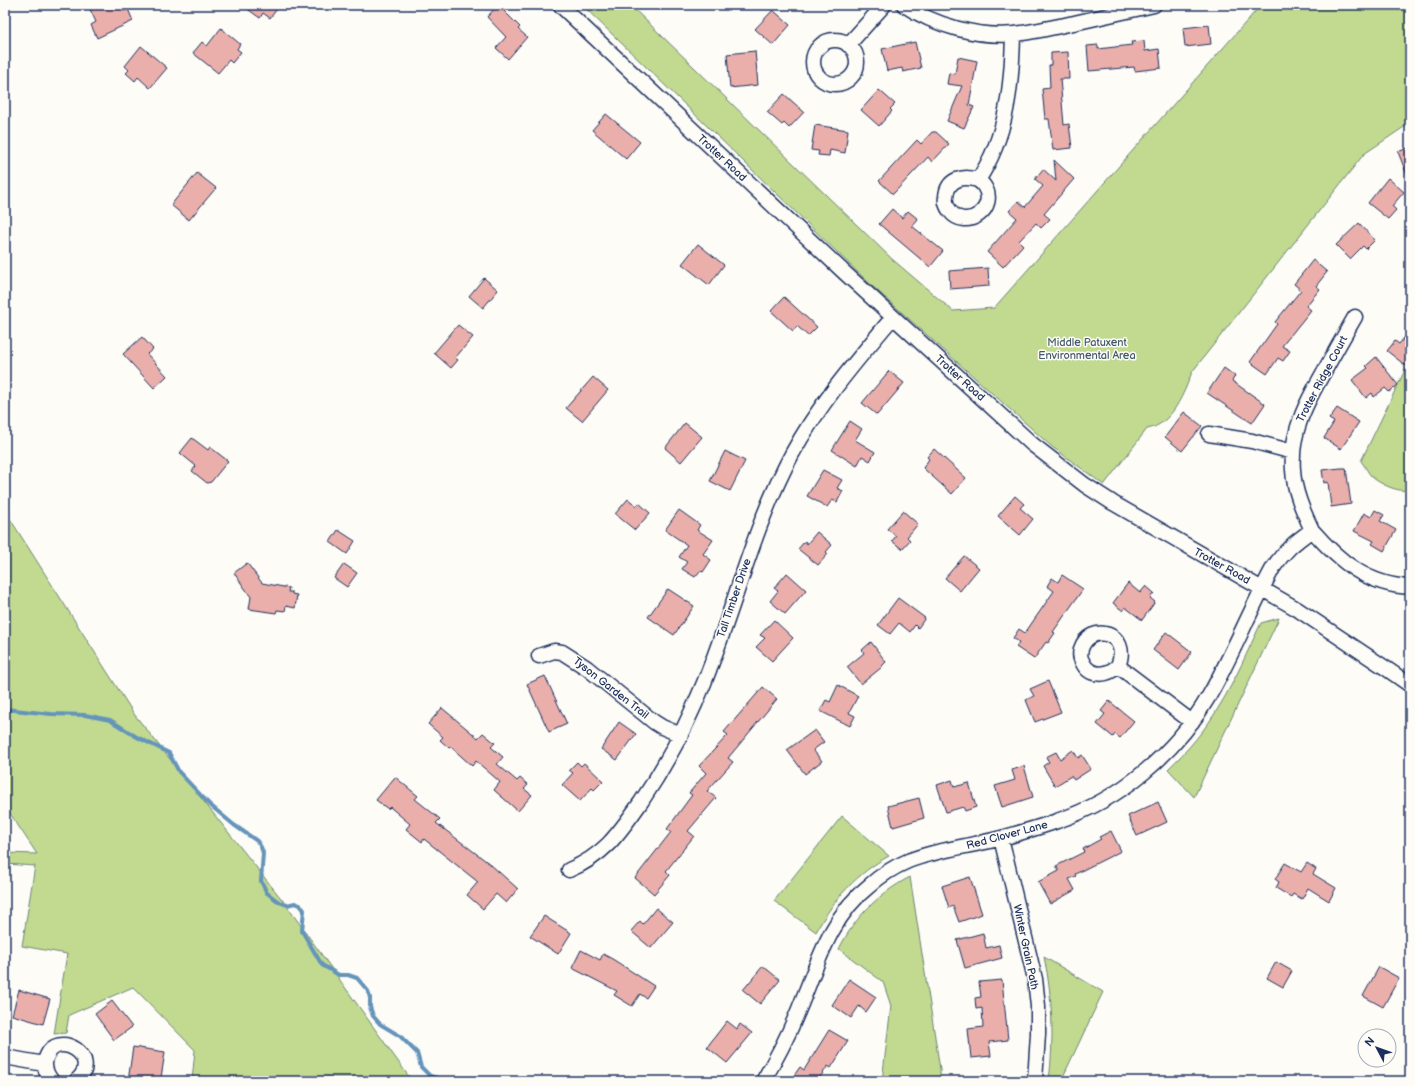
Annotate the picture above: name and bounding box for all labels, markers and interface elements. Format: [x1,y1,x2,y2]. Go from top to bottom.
street label: Trotter Road [695,132,749,184]
street label: Trotter Ridge Court [1294,333,1351,424]
park label: Middle Patuxent Environmental Area [1038,336,1136,362]
street label: Trotter Road [932,352,988,404]
street label: Trotter Road [1192,545,1252,587]
street label: Tall Timber Drive [714,556,754,639]
street label: Tyson Garden Trail [571,654,651,722]
street label: Red Clover Lane [965,818,1049,852]
street label: Winter Grain Path [1011,903,1041,991]
north arrow [1357,1028,1397,1068]
text: N [1362,1034,1377,1049]

